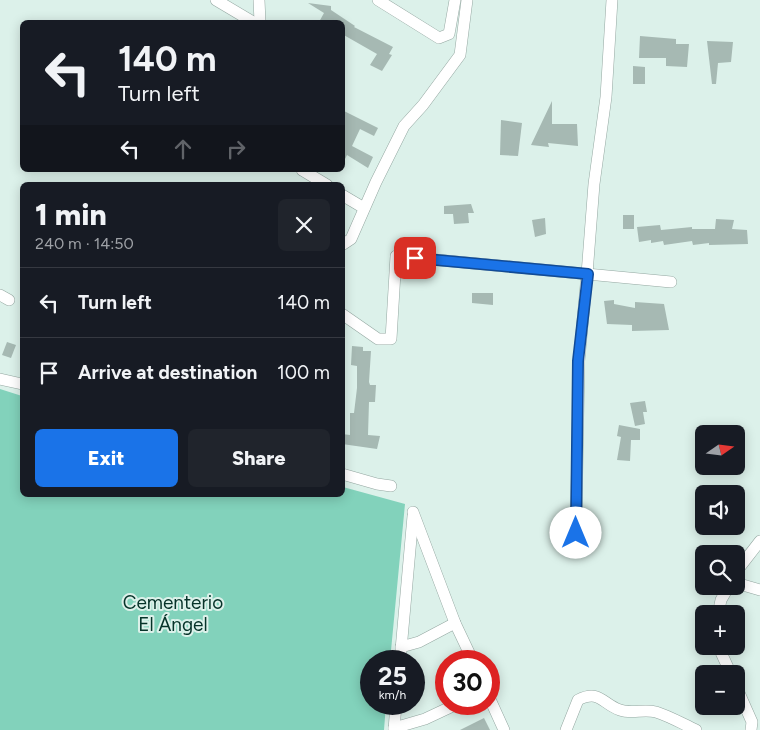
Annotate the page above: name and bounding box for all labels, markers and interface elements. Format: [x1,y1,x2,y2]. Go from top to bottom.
text: 140 m [118,38,216,80]
icon: left [35,40,100,105]
text: Turn left [118,80,200,107]
icon: left [116,135,144,163]
icon: ahead [169,135,197,163]
icon: right [222,135,250,163]
text: 1 min [35,196,107,233]
button: close [278,199,330,251]
text: 240 m · 14:50 [35,234,134,253]
pin [394,237,436,279]
icon: arrive [401,244,429,272]
icon: left [35,289,63,317]
text: Turn left [78,291,152,314]
text: 140 m [277,291,330,314]
icon: arrive [35,359,63,387]
text: Arrive at destination [78,361,257,384]
text: 100 m [277,361,330,384]
north arrow [695,425,745,475]
map controls [695,425,745,715]
button: Exit [35,429,178,487]
button: Share [188,429,330,487]
button: sound [695,485,745,535]
position arrow [549,506,601,558]
button: search [695,545,745,595]
park label: Cementerio El Ángel [123,591,223,636]
button: + [695,605,745,655]
speed limit sign: 30 [435,650,500,715]
text: 25 [378,661,407,691]
button: − [695,665,745,715]
text: km/h [379,688,406,702]

